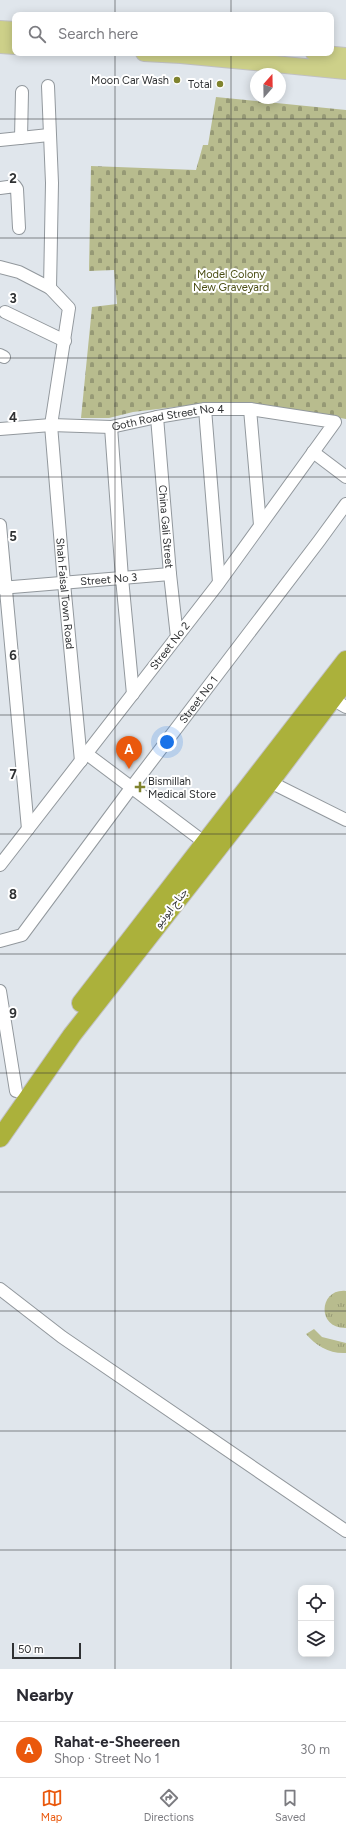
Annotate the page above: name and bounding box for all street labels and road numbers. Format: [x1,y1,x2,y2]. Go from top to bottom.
street label: Goth Road Street No 4 [110,402,224,433]
street label: China Gali Street [156,484,176,569]
street label: Shah Faisal Town Road [54,537,77,650]
street label: Street No 3 [80,570,138,588]
street label: Street No 2 [147,619,193,673]
street label: Street No 1 [176,673,220,726]
street label: جناح ایونیو [152,885,192,931]

